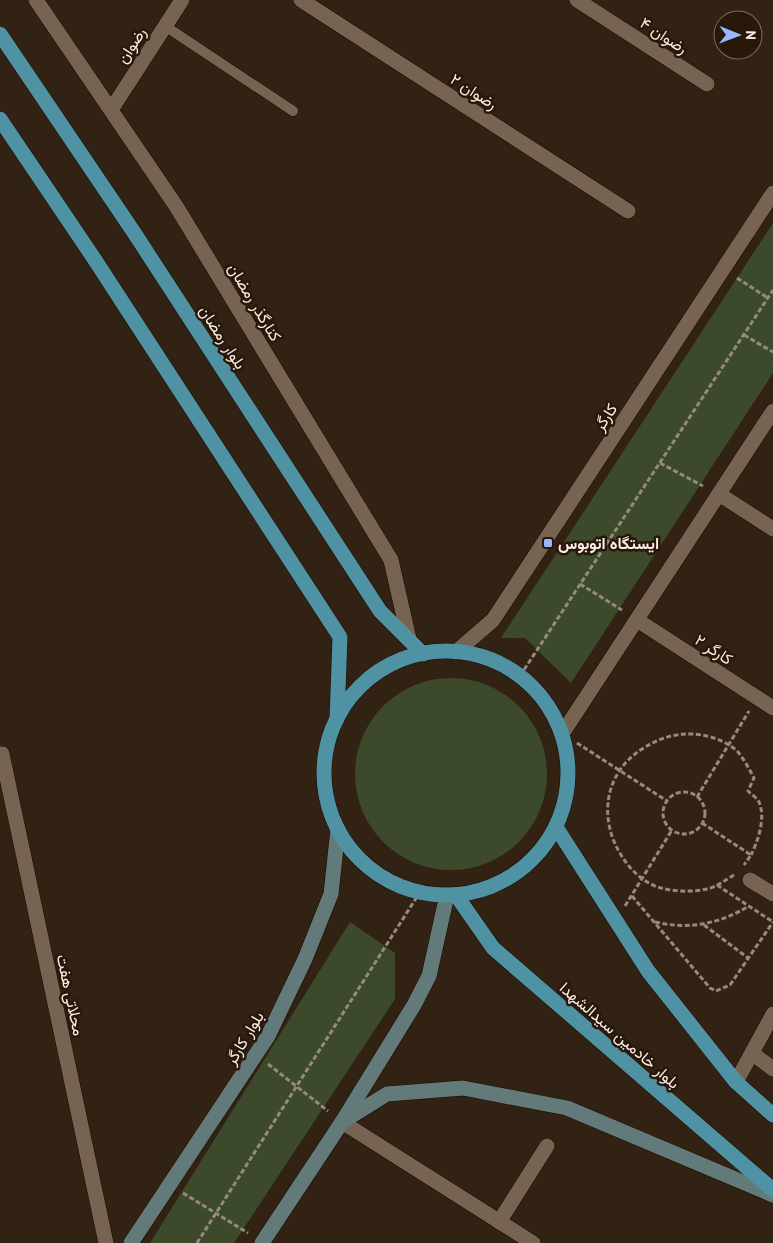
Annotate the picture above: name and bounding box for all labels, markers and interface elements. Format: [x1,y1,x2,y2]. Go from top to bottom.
north arrow [713,10,763,60]
street label: رضوان ۴ [636,12,692,59]
street label: رضوان [112,23,151,67]
text: N [742,30,760,40]
street label: رضوان ۲ [446,68,501,114]
street label: کنارگذر رمضان [223,259,286,345]
street label: بلوار رمضان [194,301,251,373]
street label: کارگر [588,400,622,436]
place label: ایستگاه اتوبوس [558,533,659,554]
marker: ایستگاه اتوبوس [542,537,554,549]
street label: کارگر ۲ [691,629,737,669]
street label: محلاتی هفت [52,953,89,1038]
street label: بلوار خادمین سیدالشهدا [555,977,684,1093]
street label: بلوار کارگر [220,1008,269,1070]

